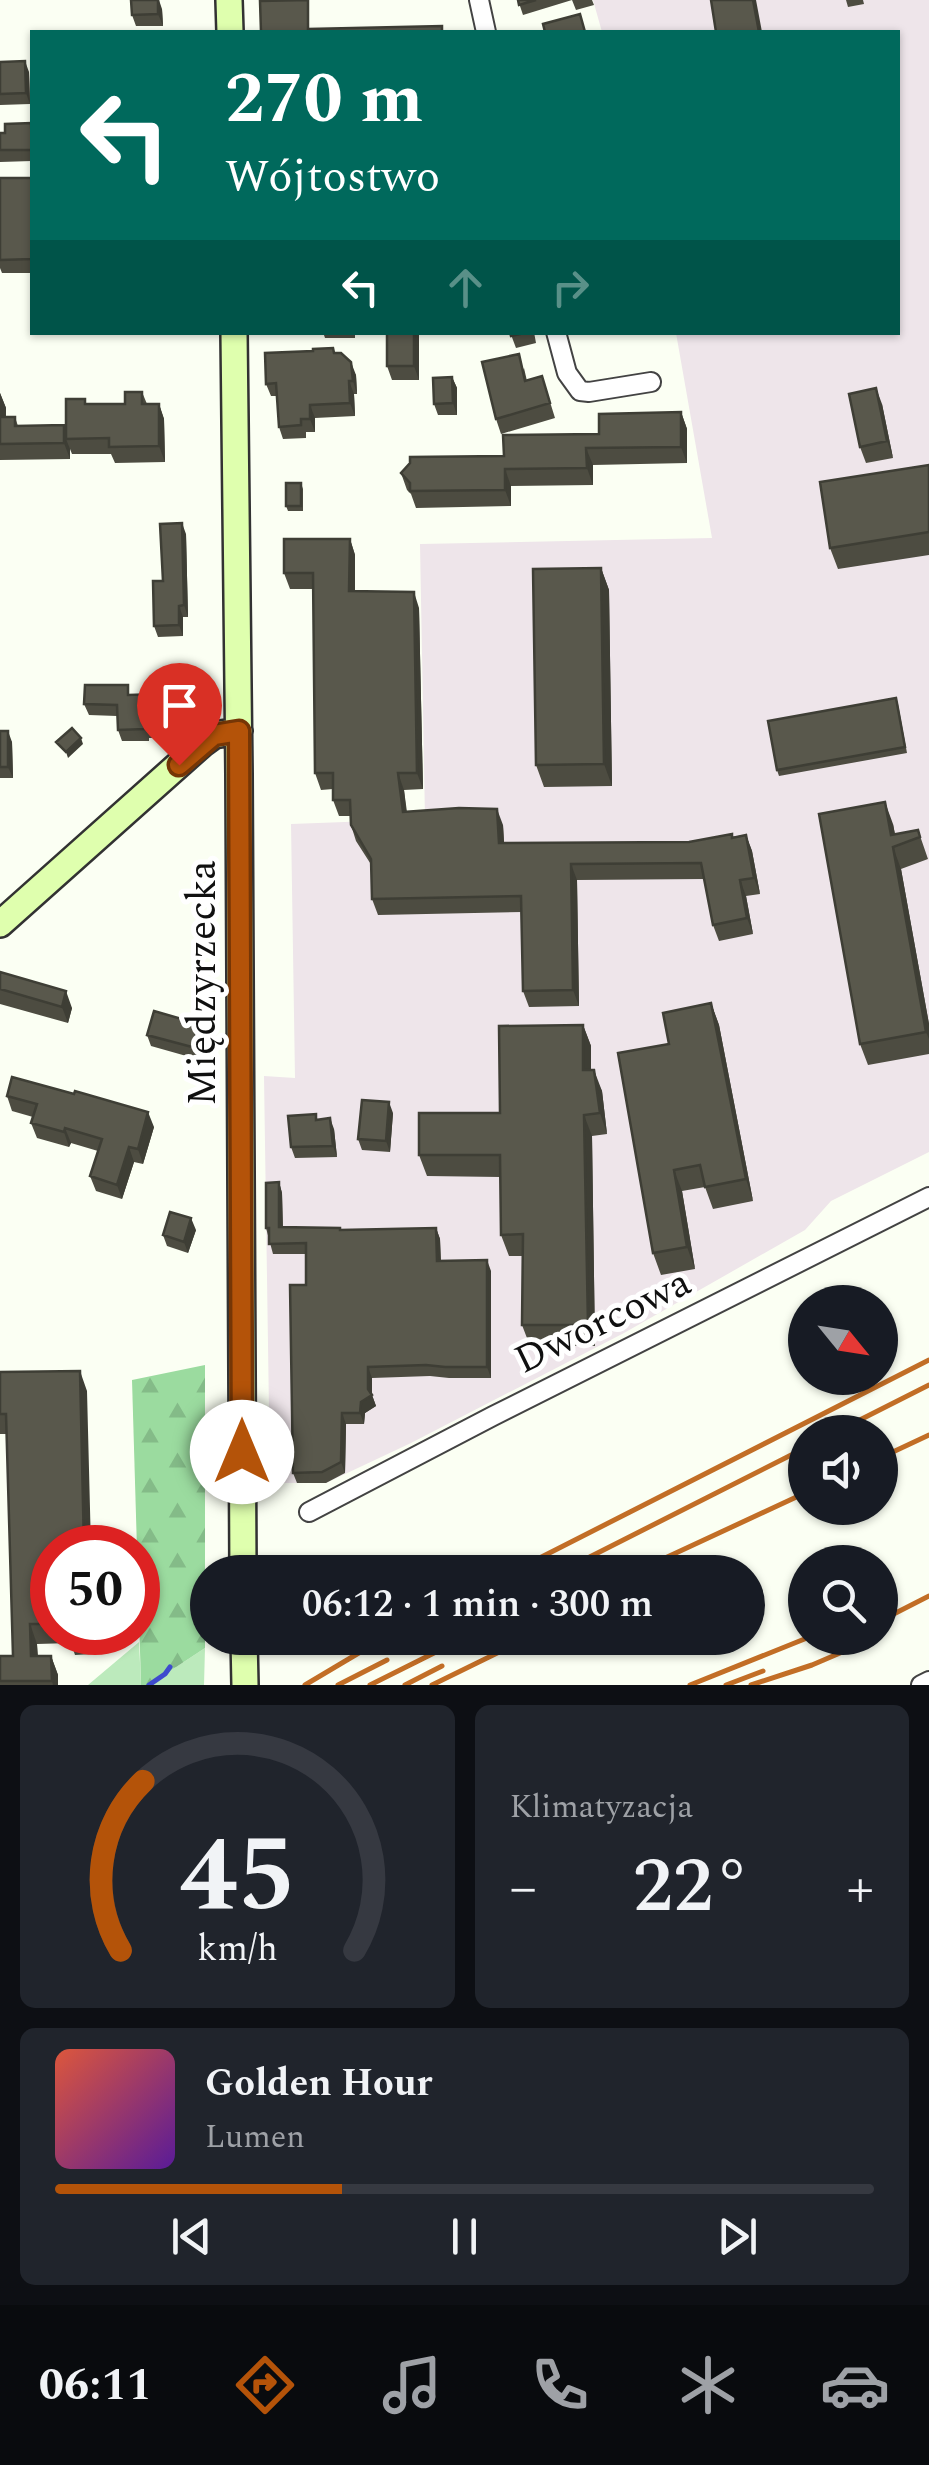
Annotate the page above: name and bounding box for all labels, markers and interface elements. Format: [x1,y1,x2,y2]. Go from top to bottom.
text: 270 m [225,47,423,153]
icon: left [60,70,190,200]
text: Wójtostwo [225,143,440,212]
icon: left [333,260,388,315]
icon: ahead [438,260,493,315]
icon: right [543,260,598,315]
pin [137,663,222,766]
icon: arrive [152,678,207,733]
street label: Międzyrzecka [173,860,234,1106]
street label: Dworcowa [504,1253,702,1391]
north arrow [788,1285,898,1395]
map controls [788,1285,898,1655]
position arrow [190,1400,294,1504]
button: sound [788,1415,898,1525]
speed limit sign: 50 [30,1525,160,1655]
button: search [788,1545,898,1655]
text: 06:12 · 1 min · 300 m [302,1576,653,1634]
text: Klimatyzacja [510,1783,693,1832]
text: 45 [179,1798,296,1956]
text: 22° [633,1831,751,1945]
text: − [510,1847,537,1930]
text: + [846,1847,874,1930]
text: km/h [197,1922,277,1977]
text: Golden Hour [205,2055,432,2113]
text: Lumen [205,2113,305,2162]
icon: previous [164,2209,219,2264]
icon: pause [437,2209,492,2264]
icon: next [710,2209,765,2264]
icon: directions [230,2350,300,2420]
icon: music [377,2350,447,2420]
icon: phone [525,2350,595,2420]
icon: climate [673,2350,743,2420]
icon: car [820,2350,890,2420]
text: 06:11 [39,2351,152,2420]

